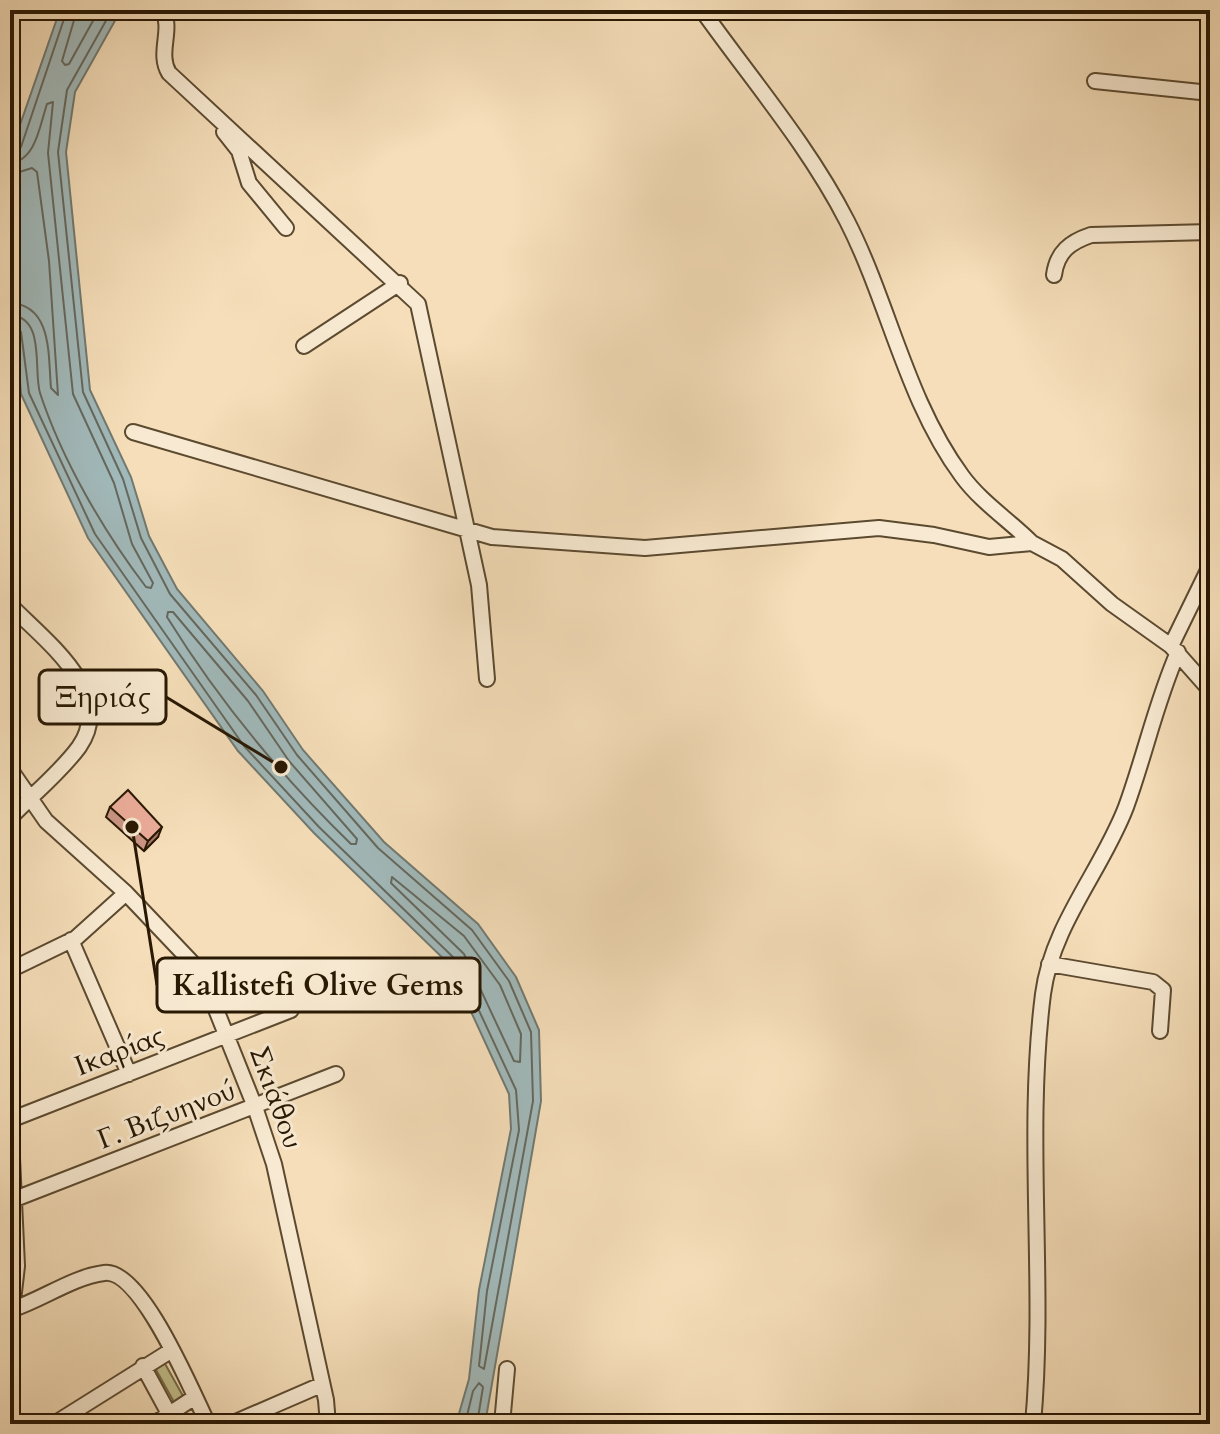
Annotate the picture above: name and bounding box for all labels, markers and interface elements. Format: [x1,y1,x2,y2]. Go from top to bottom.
callout: Ξηριάς [39,670,166,724]
text: Ξηριάς [55,677,151,718]
callout: Kallistefi Olive Gems [157,958,480,1012]
text: Kallistefi Olive Gems [172,965,464,1006]
street label: Ικαρίας [69,1017,170,1085]
street label: Σκιάθου [240,1041,312,1154]
street label: Γ. Βιζυηνού [92,1071,241,1159]

